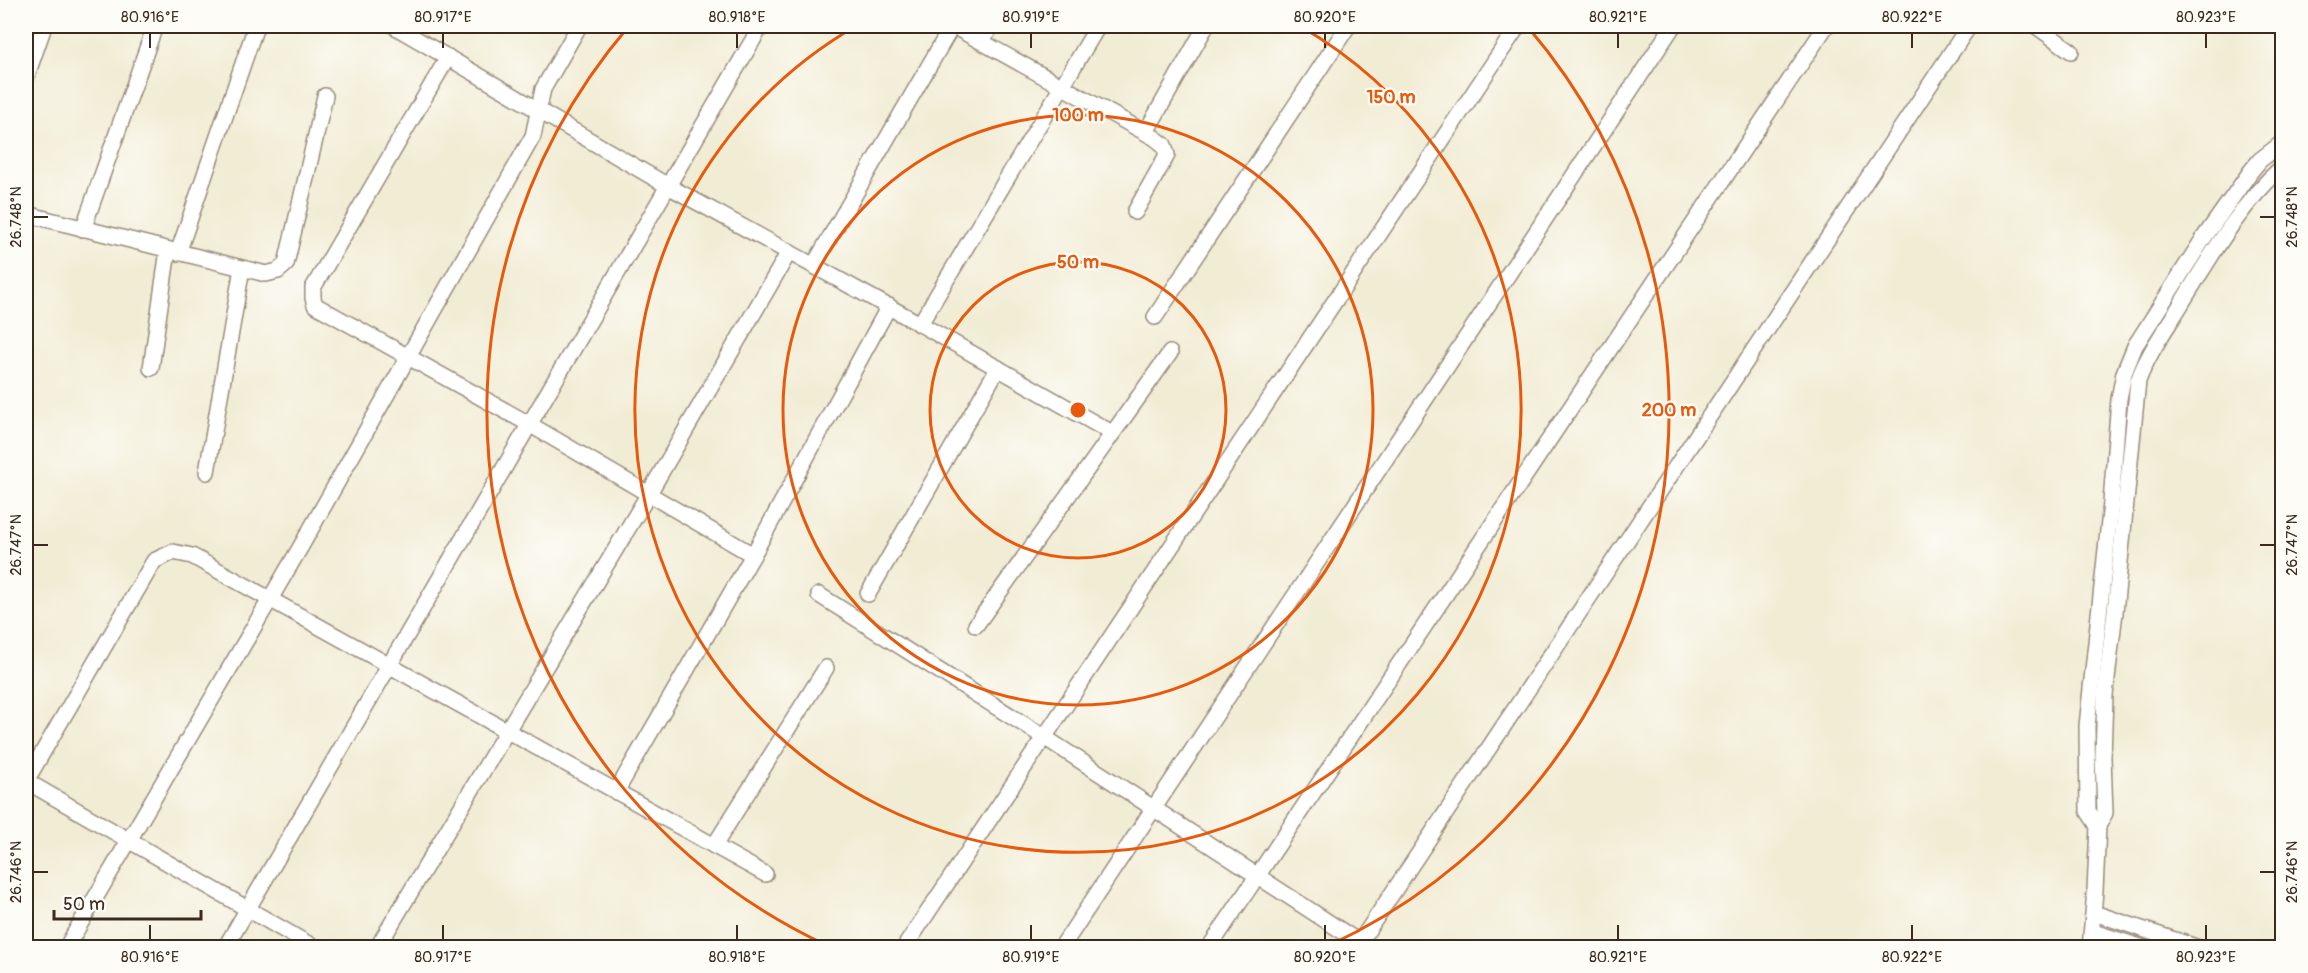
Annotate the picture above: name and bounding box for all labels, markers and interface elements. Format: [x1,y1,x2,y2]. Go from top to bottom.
text: 80.916°E [121,8,179,27]
text: 80.917°E [415,8,472,27]
text: 80.918°E [709,8,765,27]
text: 80.919°E [1003,8,1060,27]
text: 80.920°E [1294,8,1356,27]
text: 80.921°E [1589,8,1647,27]
text: 80.922°E [1882,8,1942,27]
text: 80.923°E [2176,8,2236,27]
text: 150 m [1367,86,1416,109]
text: 100 m [1052,104,1104,127]
text: 26.748°N [7,186,26,248]
text: 26.748°N [2283,186,2302,248]
text: 50 m [1057,251,1099,274]
text: 200 m [1642,399,1696,422]
centre of rings [1068,400,1088,420]
text: 26.747°N [7,514,26,576]
text: 26.747°N [2283,514,2302,576]
text: 26.746°N [7,841,26,903]
text: 26.746°N [2283,841,2302,903]
scale bar [54,883,201,921]
text: 50 m [63,893,105,916]
text: 80.916°E [121,948,179,967]
text: 80.917°E [415,948,472,967]
text: 80.918°E [709,948,765,967]
text: 80.919°E [1003,948,1060,967]
text: 80.920°E [1294,948,1356,967]
text: 80.921°E [1589,948,1647,967]
text: 80.922°E [1882,948,1942,967]
text: 80.923°E [2176,948,2236,967]

